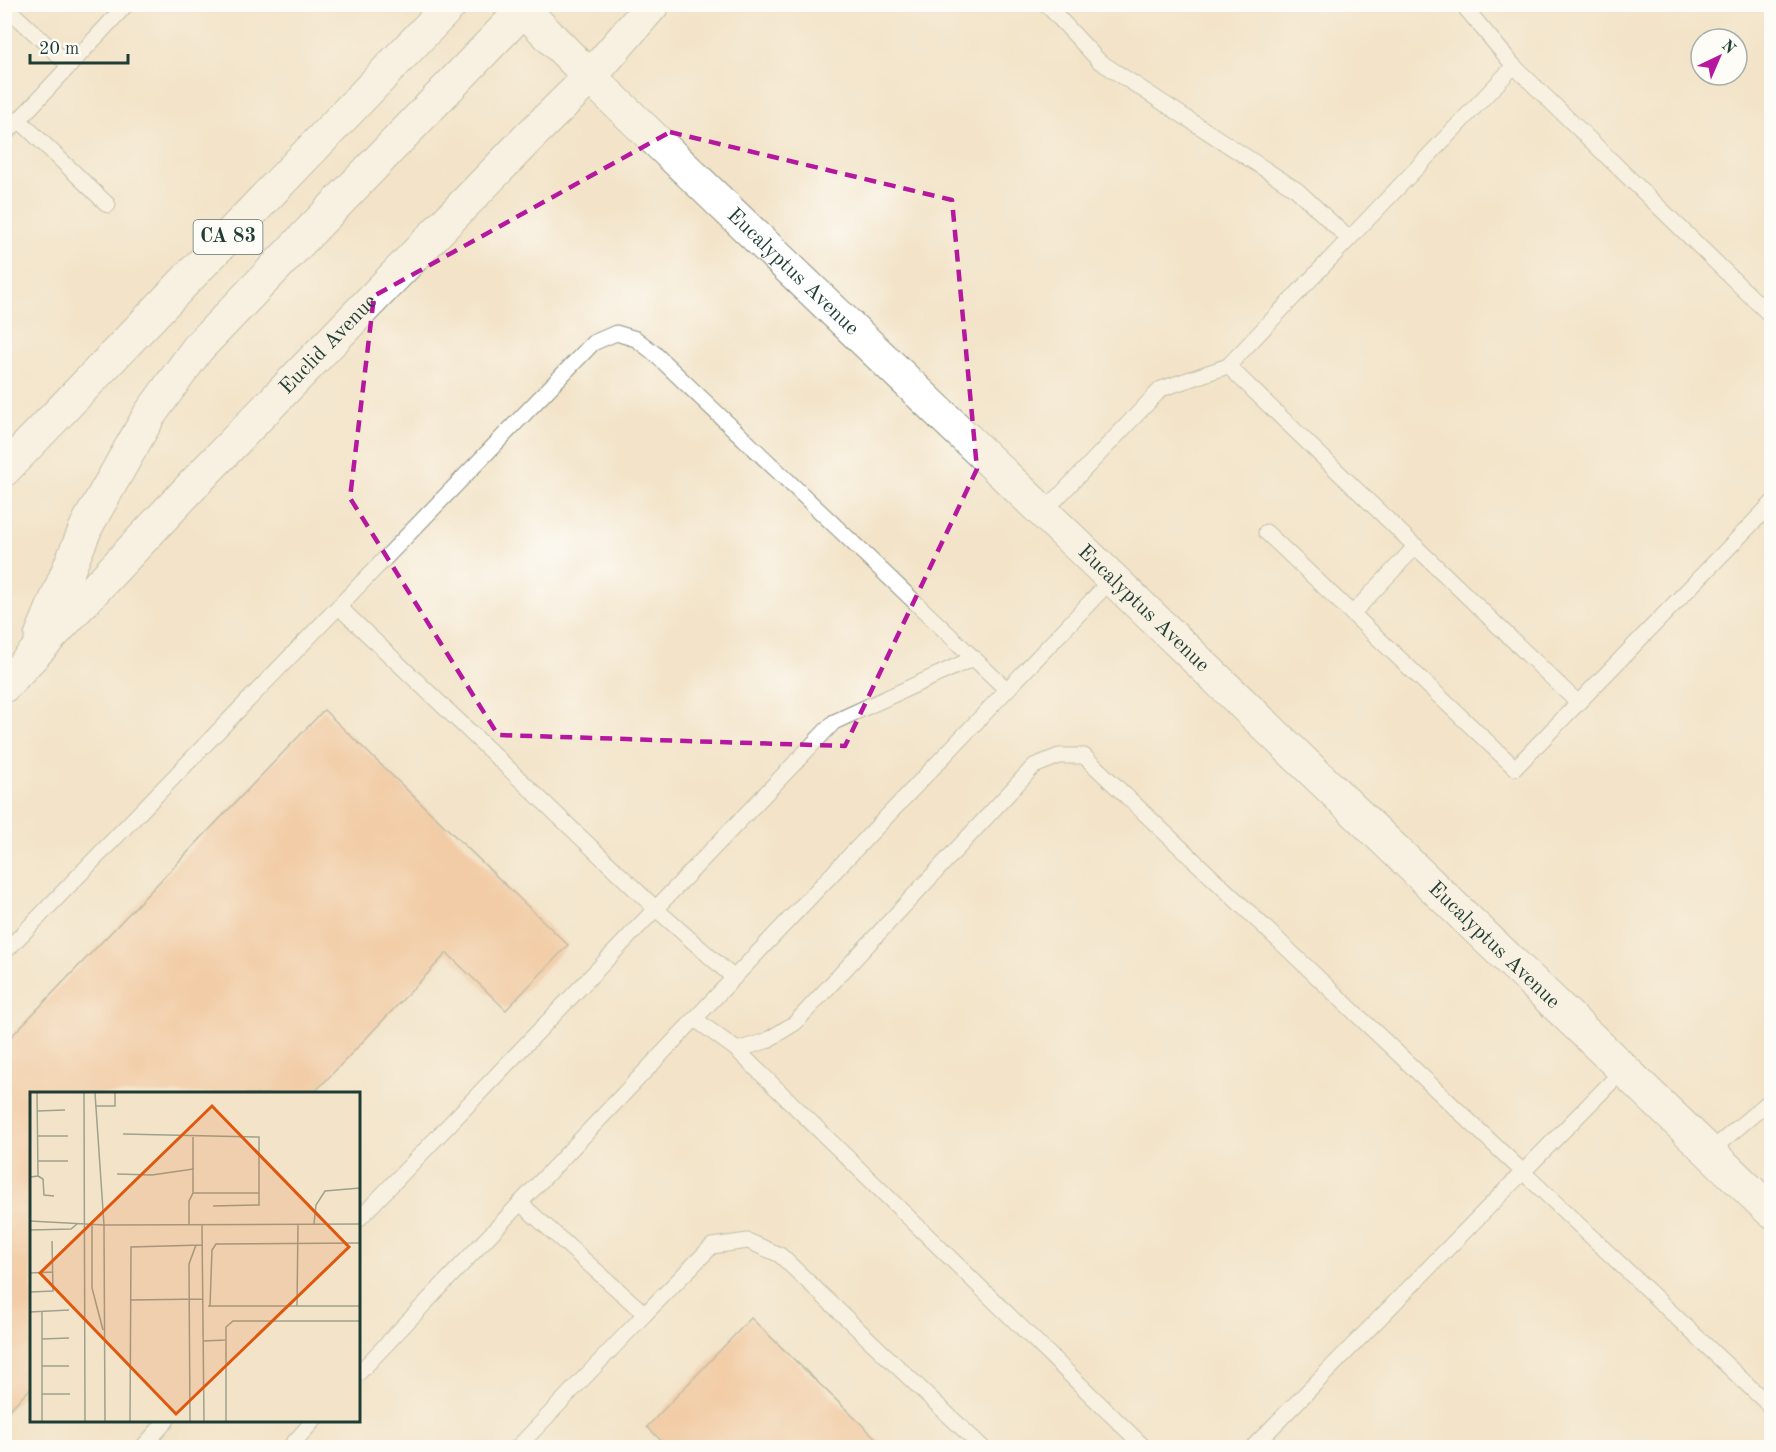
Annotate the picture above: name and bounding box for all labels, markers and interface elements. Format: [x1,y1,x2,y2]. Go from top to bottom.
scale bar [30,27,128,65]
north arrow [1689,27,1749,87]
text: N [1718,38,1739,58]
text: 20 m [39,40,79,58]
street label: Eucalyptus Avenue [723,204,863,340]
road number: CA 83 [194,220,262,254]
street label: Euclid Avenue [276,291,381,398]
street label: Eucalyptus Avenue [1074,541,1213,676]
street label: Eucalyptus Avenue [1424,878,1564,1013]
inset map [30,1092,360,1422]

